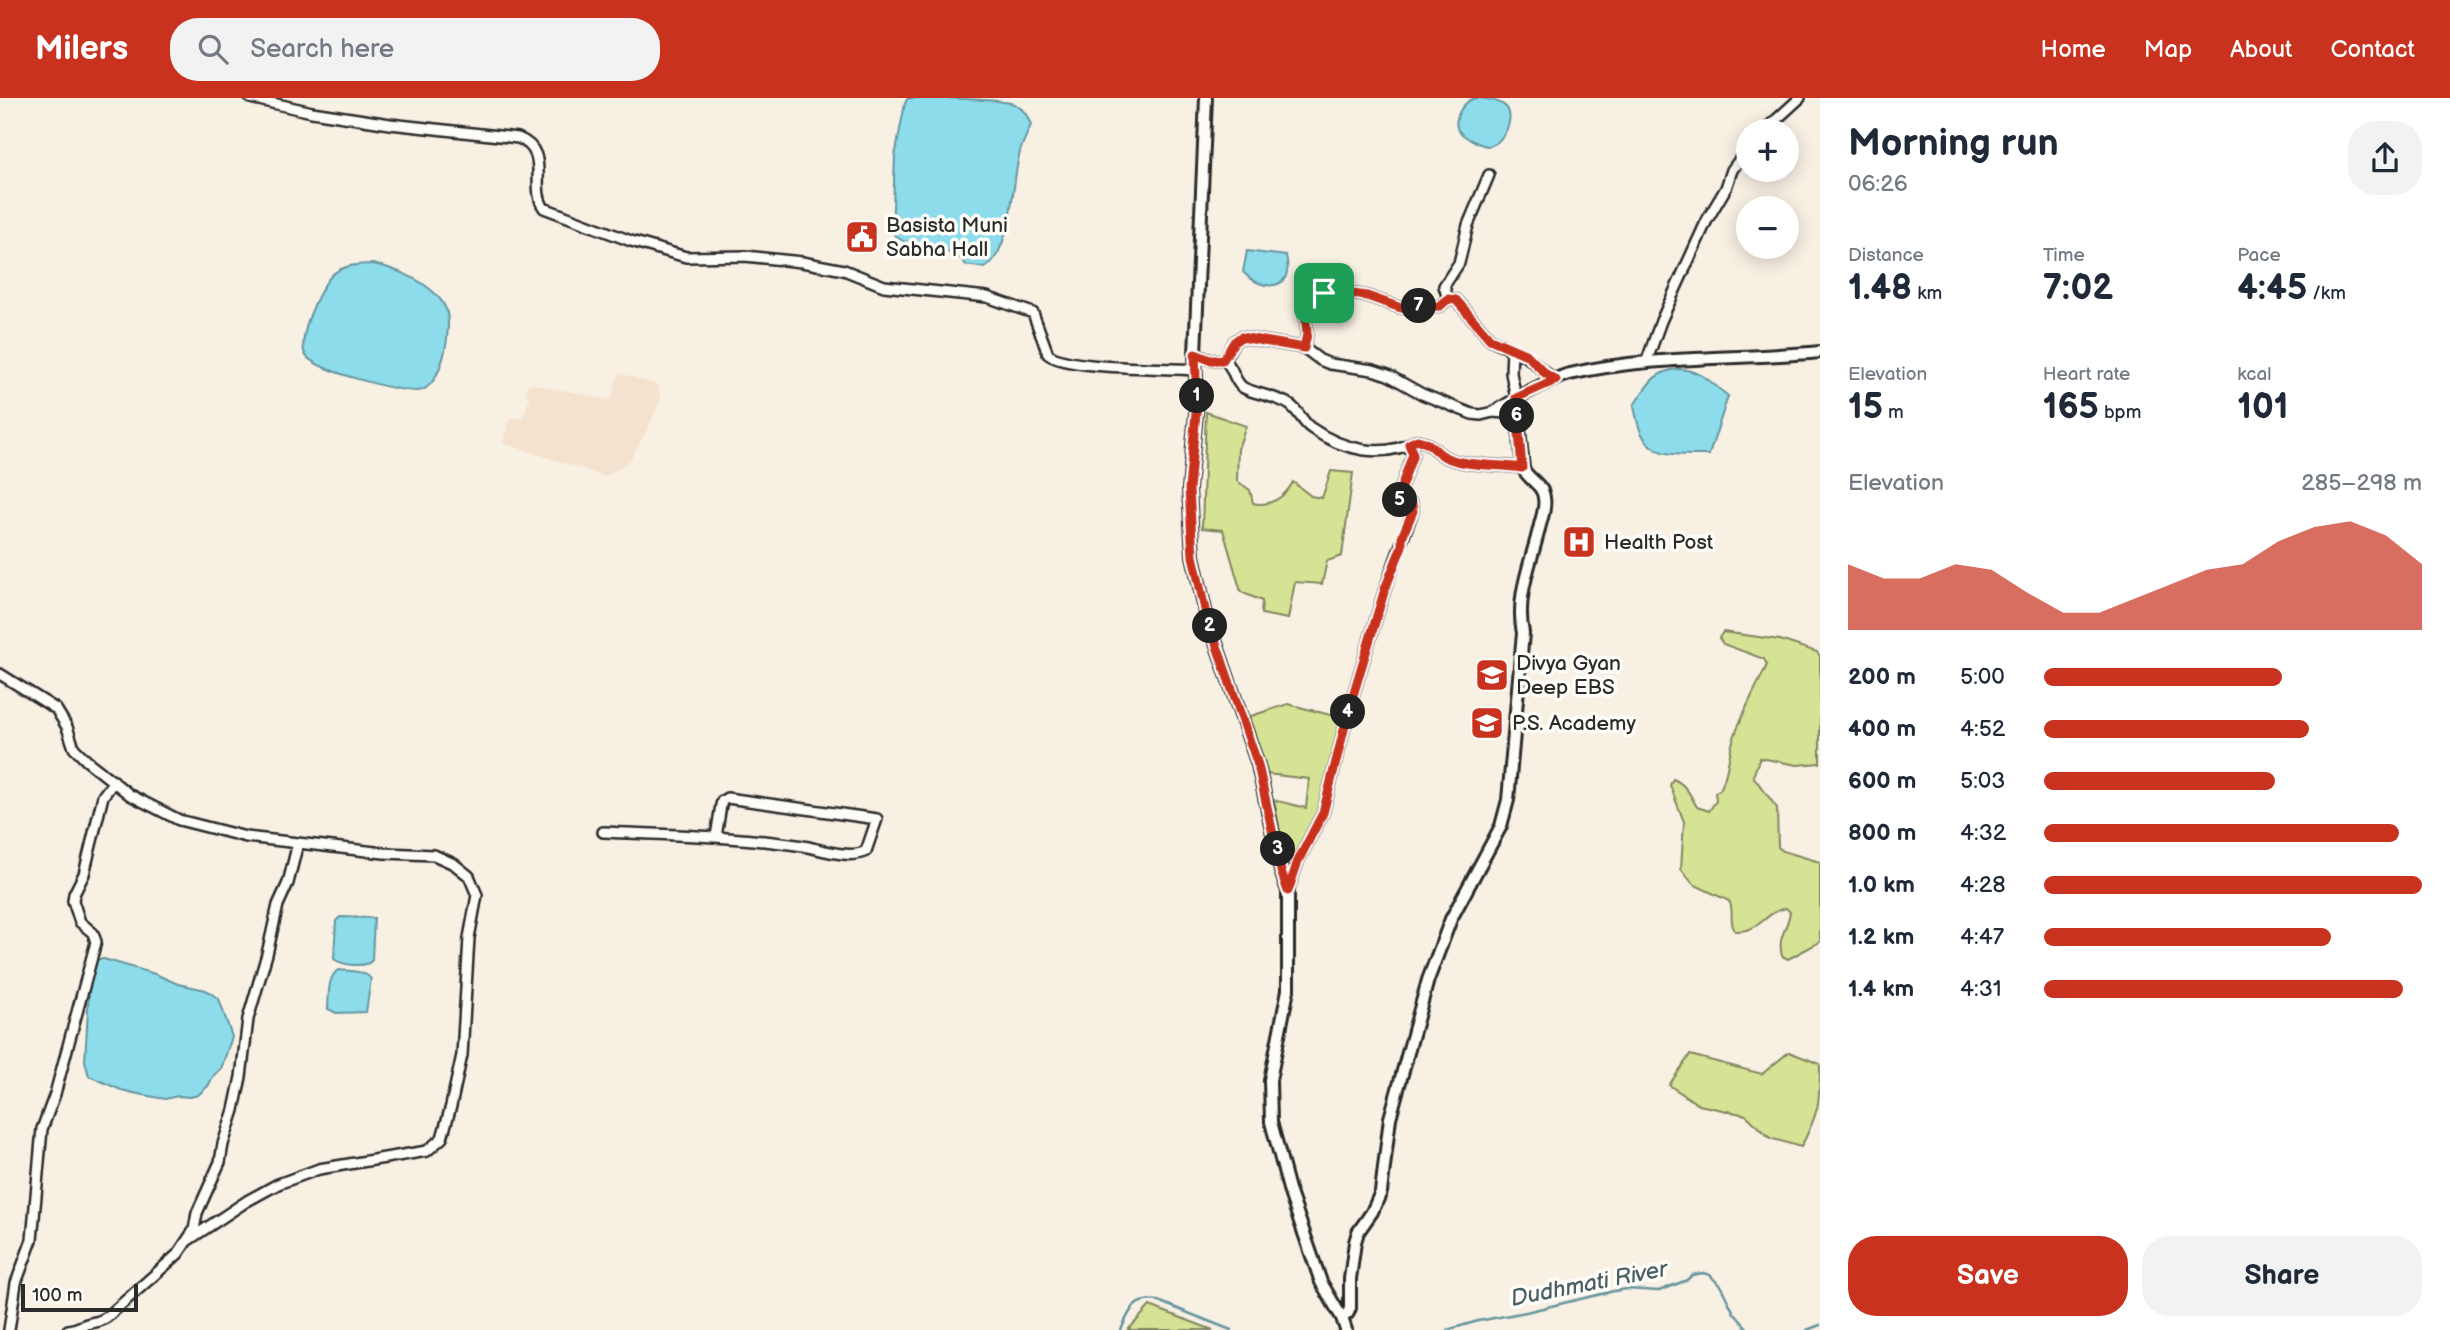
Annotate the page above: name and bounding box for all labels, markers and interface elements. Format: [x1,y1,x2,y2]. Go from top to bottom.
search box [170,18,660,81]
text: Milers [35,29,128,69]
icon: search [194,30,232,68]
text: Search here [250,34,394,65]
text: Home [2041,35,2106,64]
text: Map [2144,35,2192,64]
text: About [2230,35,2292,64]
text: Contact [2330,35,2415,64]
map controls [1736,119,1799,259]
button: + [1736,119,1799,182]
text: Morning run [1848,121,2059,166]
button: share [2348,121,2422,195]
text: 06:26 [1848,170,1908,198]
button: − [1736,196,1799,259]
place label: Basista Muni Sabha Hall [886,213,1008,262]
public building icon: Basista Muni Sabha Hall [843,218,881,256]
text: Distance [1848,244,1924,267]
text: Time [2043,244,2085,267]
text: Pace [2237,244,2281,267]
pin [1294,263,1354,323]
text: 1.48 [1848,267,1912,310]
text: 7:02 [2043,267,2113,310]
text: 4:45 [2237,267,2307,310]
icon: arrive [1305,274,1343,312]
text: km [1912,282,1942,305]
text: /km [2307,282,2346,305]
pin: 7 [1402,288,1436,324]
text: 7 [1413,294,1424,317]
text: Elevation [1848,363,1927,386]
text: Heart rate [2043,363,2130,386]
text: kcal [2237,363,2271,386]
pin: 1 [1180,378,1214,414]
text: 1 [1193,384,1201,407]
text: 15 [1848,386,1883,429]
text: 165 [2043,386,2099,429]
text: 101 [2237,386,2289,429]
pin: 6 [1500,398,1534,434]
text: m [1883,401,1904,424]
text: bpm [2099,401,2141,424]
text: 6 [1511,404,1522,427]
text: Elevation [1848,469,1944,497]
text: 285–298 m [2301,469,2422,497]
pin: 5 [1382,482,1418,518]
text: 5 [1394,488,1405,511]
hospital icon: Health Post [1560,523,1598,561]
place label: Health Post [1604,530,1714,555]
pin: 2 [1192,608,1228,644]
text: 2 [1204,614,1215,637]
place label: Divya Gyan Deep EBS [1516,651,1621,700]
school or university icon: Divya Gyan Deep EBS [1473,656,1511,694]
text: 200 m [1848,663,1916,691]
text: 5:00 [1960,663,2005,691]
pin: 4 [1330,694,1366,730]
text: 4 [1342,700,1353,723]
school or university icon: P.S. Academy [1468,704,1506,742]
place label: P.S. Academy [1512,711,1636,736]
text: 400 m [1848,715,1916,743]
text: 4:52 [1960,715,2005,743]
text: 600 m [1848,767,1916,795]
text: 5:03 [1960,767,2006,795]
text: 800 m [1848,819,1916,847]
text: 4:32 [1960,819,2006,847]
pin: 3 [1260,832,1296,866]
text: 3 [1272,837,1283,860]
text: 1.0 km [1848,871,1915,899]
text: 4:28 [1960,871,2006,899]
text: 1.2 km [1848,923,1914,951]
text: 4:47 [1960,923,2004,951]
text: 1.4 km [1848,975,1914,1003]
text: 4:31 [1960,975,2002,1003]
button: Save [1848,1236,2128,1316]
button: Share [2142,1236,2422,1316]
water label: Dudhmati River [1508,1255,1671,1313]
scale bar [21,1281,138,1313]
text: 100 m [32,1284,83,1307]

